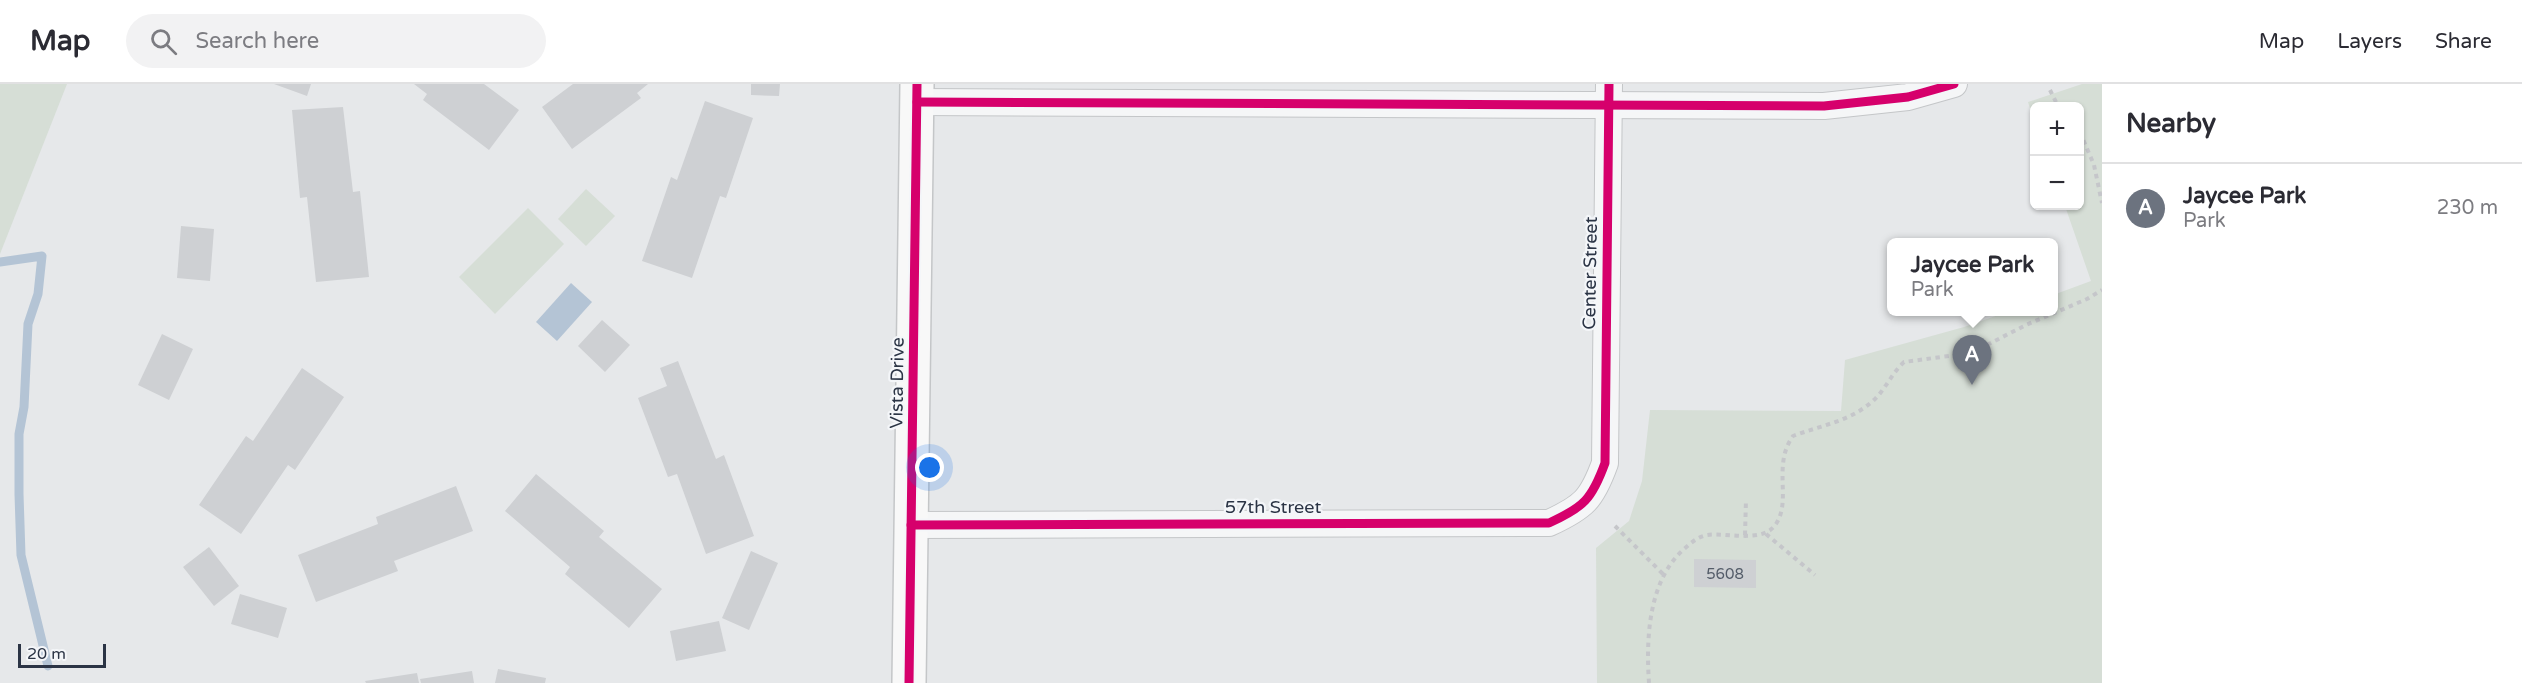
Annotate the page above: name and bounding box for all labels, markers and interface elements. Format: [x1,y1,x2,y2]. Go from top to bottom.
search box [126,14,546,68]
text: Map [30,24,90,58]
icon: search [147,25,180,58]
text: Search here [195,28,319,54]
text: Map [2259,29,2304,54]
text: Layers [2337,29,2402,54]
text: Share [2435,29,2492,54]
map controls [2030,102,2084,210]
button: + [2030,102,2084,156]
text: Nearby [2126,108,2216,139]
button: − [2030,156,2084,210]
text: Jaycee Park [2183,183,2306,209]
text: A [2138,196,2153,220]
text: 230 m [2437,196,2498,220]
text: Park [2183,209,2226,233]
street label: Center Street [1578,216,1602,330]
popup [1887,238,2058,316]
text: Jaycee Park [1911,252,2034,278]
text: Park [1911,278,1954,302]
pin: A [1952,336,1992,385]
street label: Vista Drive [885,337,909,429]
your location [915,453,944,482]
street label: 57th Street [1225,496,1321,518]
house number: 5608 [1706,565,1744,583]
scale bar [18,641,106,668]
text: 20 m [27,644,66,664]

